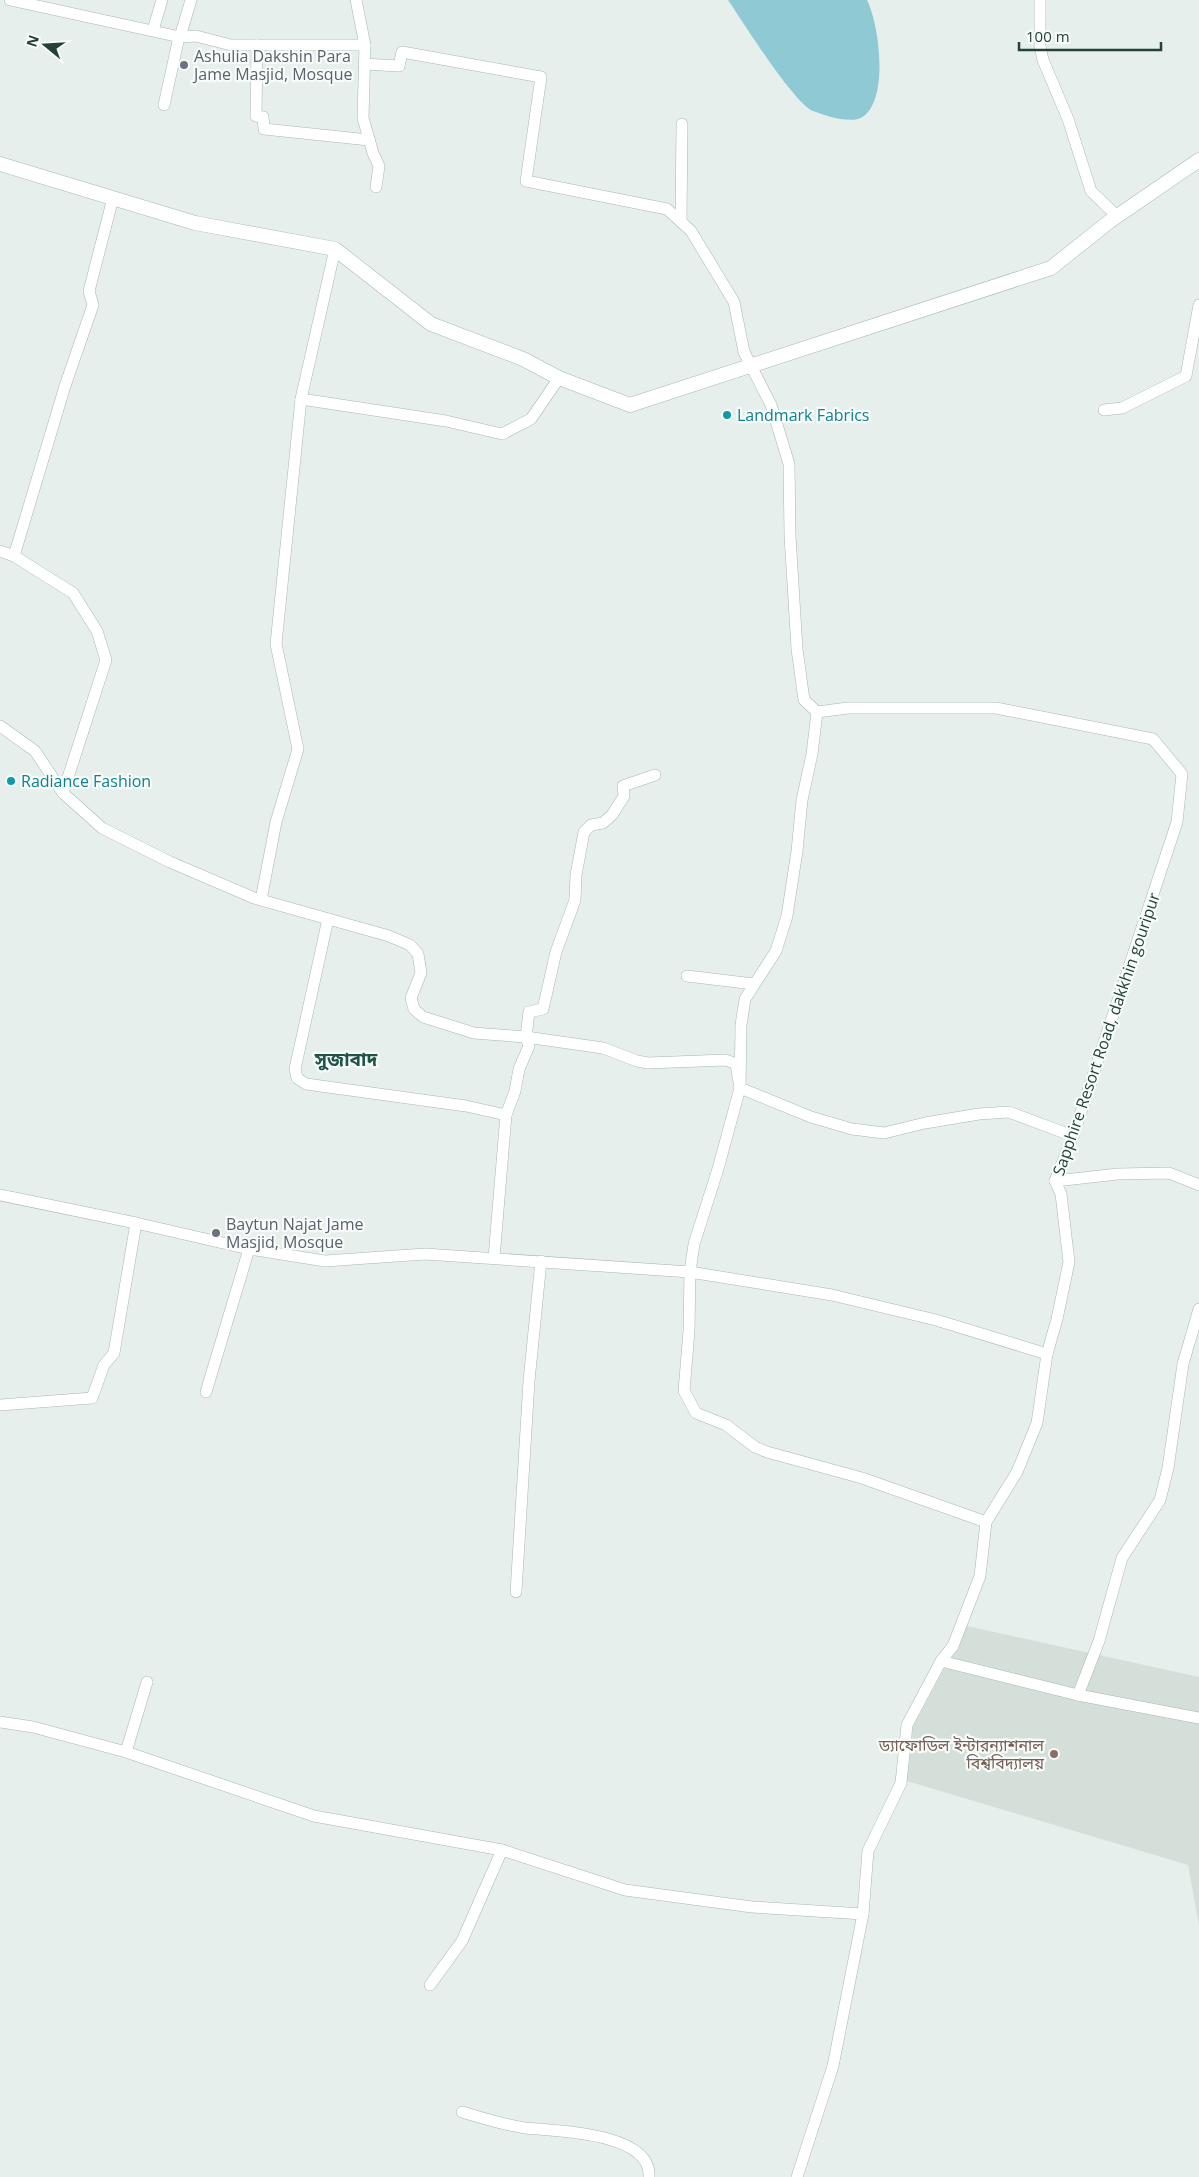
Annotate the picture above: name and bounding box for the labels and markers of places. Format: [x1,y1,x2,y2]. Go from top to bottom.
place label: Ashulia Dakshin Para Jame Masjid, Mosque [192,45,352,85]
marker: Ashulia Dakshin Para Jame Masjid, Mosque [178,59,190,71]
place label: Landmark Fabrics [737,404,869,426]
marker: Landmark Fabrics [721,409,733,421]
place label: Radiance Fashion [21,770,151,792]
marker: Radiance Fashion [5,775,17,787]
place label: Baytun Najat Jame Masjid, Mosque [226,1213,363,1253]
marker: Baytun Najat Jame Masjid, Mosque [210,1227,222,1239]
place label: ড্যাফোডিল ইন্টারন্যাশনাল বিশ্ববিদ্যালয় [878,1734,1045,1774]
marker: ড্যাফোডিল ইন্টারন্যাশনাল বিশ্ববিদ্যালয় [1048,1748,1060,1760]

